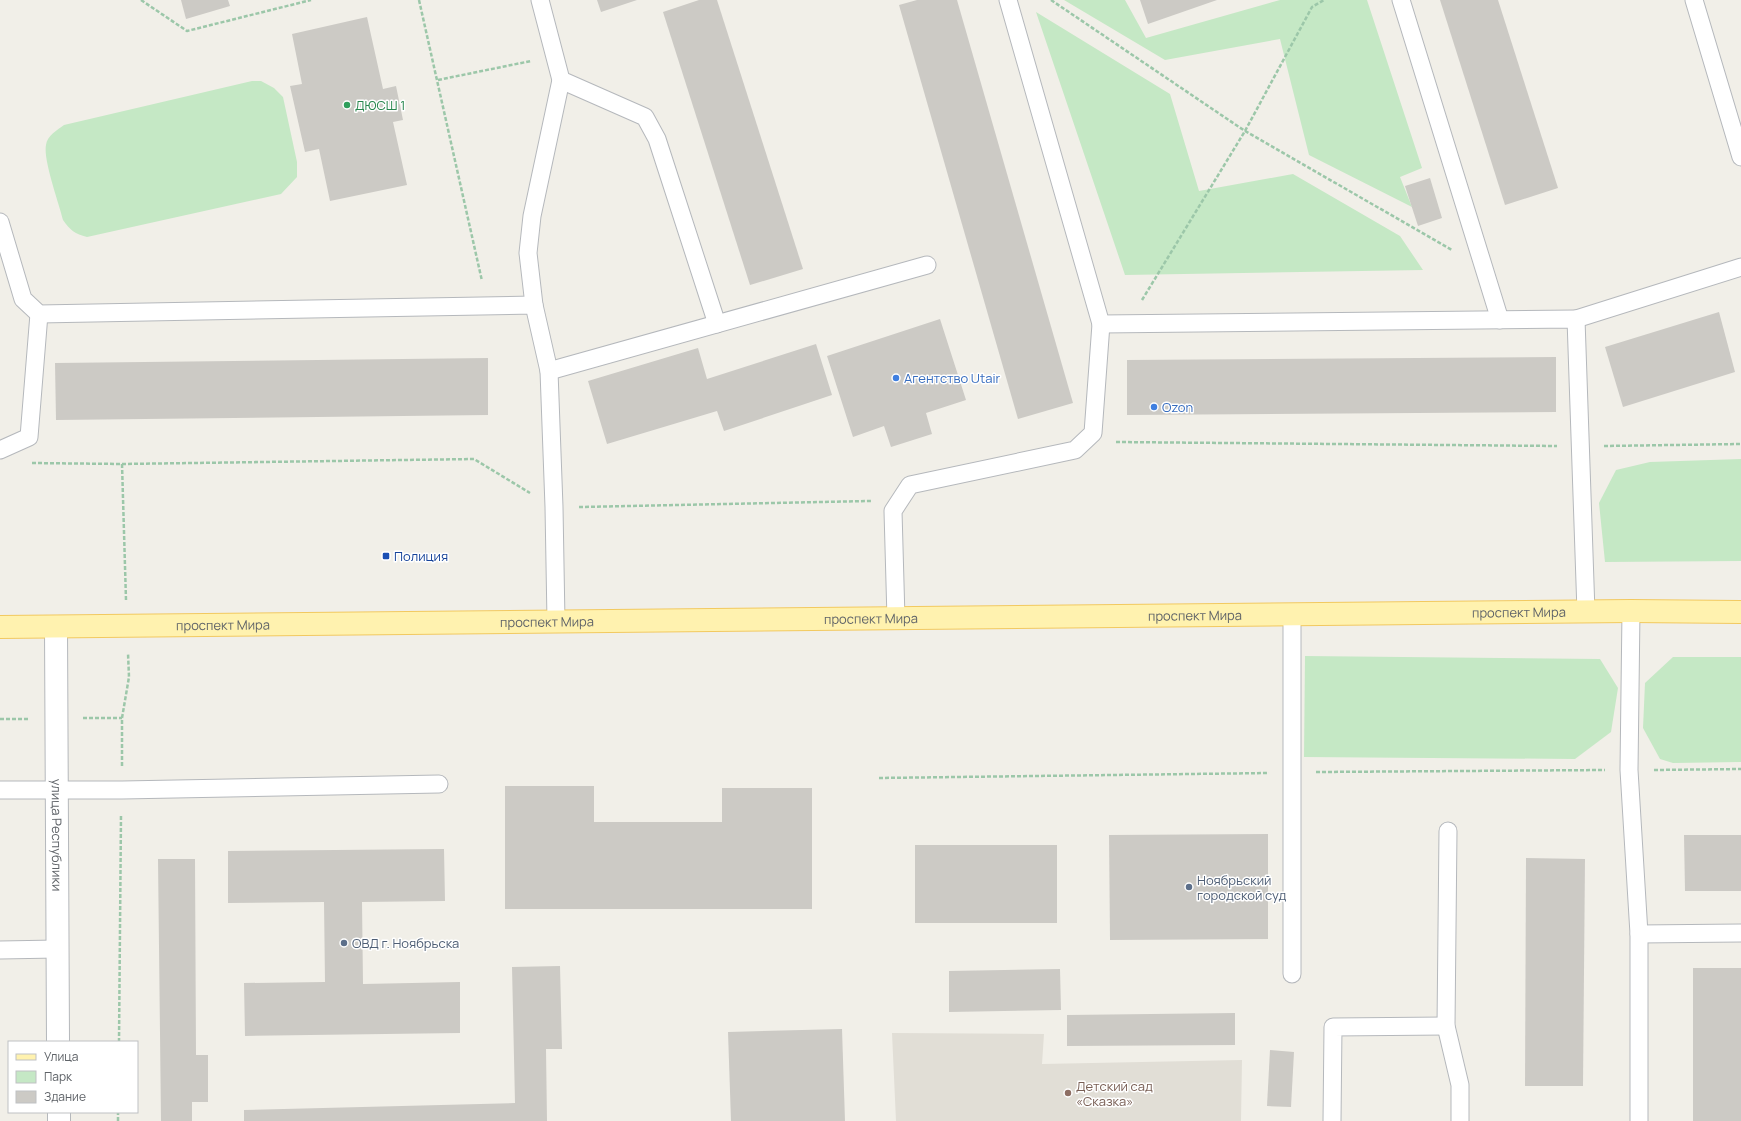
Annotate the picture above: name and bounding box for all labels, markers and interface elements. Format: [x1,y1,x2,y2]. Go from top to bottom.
place label: ДЮСШ 1 [355,96,405,114]
marker: ДЮСШ 1 [342,100,352,110]
place label: Агентство Utair [904,369,1000,387]
marker: Агентство Utair [891,373,901,383]
place label: Ozon [1162,398,1193,416]
marker: Ozon [1149,402,1159,412]
place label: Полиция [394,547,448,565]
marker: Полиция [381,551,391,561]
street label: проспект Мира [1472,603,1566,622]
street label: проспект Мира [1148,606,1242,625]
street label: проспект Мира [824,609,918,628]
street label: проспект Мира [500,612,594,631]
street label: проспект Мира [176,615,270,634]
street label: улица Республики [48,779,66,891]
place label: Ноябрьский городской суд [1197,871,1287,904]
marker: Ноябрьский городской суд [1184,882,1194,892]
place label: ОВД г. Ноябрьска [352,934,459,952]
marker: ОВД г. Ноябрьска [339,938,349,948]
legend [8,1041,138,1113]
text: Улица [44,1048,78,1065]
text: Парк [44,1068,73,1085]
place label: Детский сад «Сказка» [1076,1077,1153,1110]
text: Здание [44,1088,86,1105]
marker: Детский сад «Сказка» [1063,1088,1073,1098]

